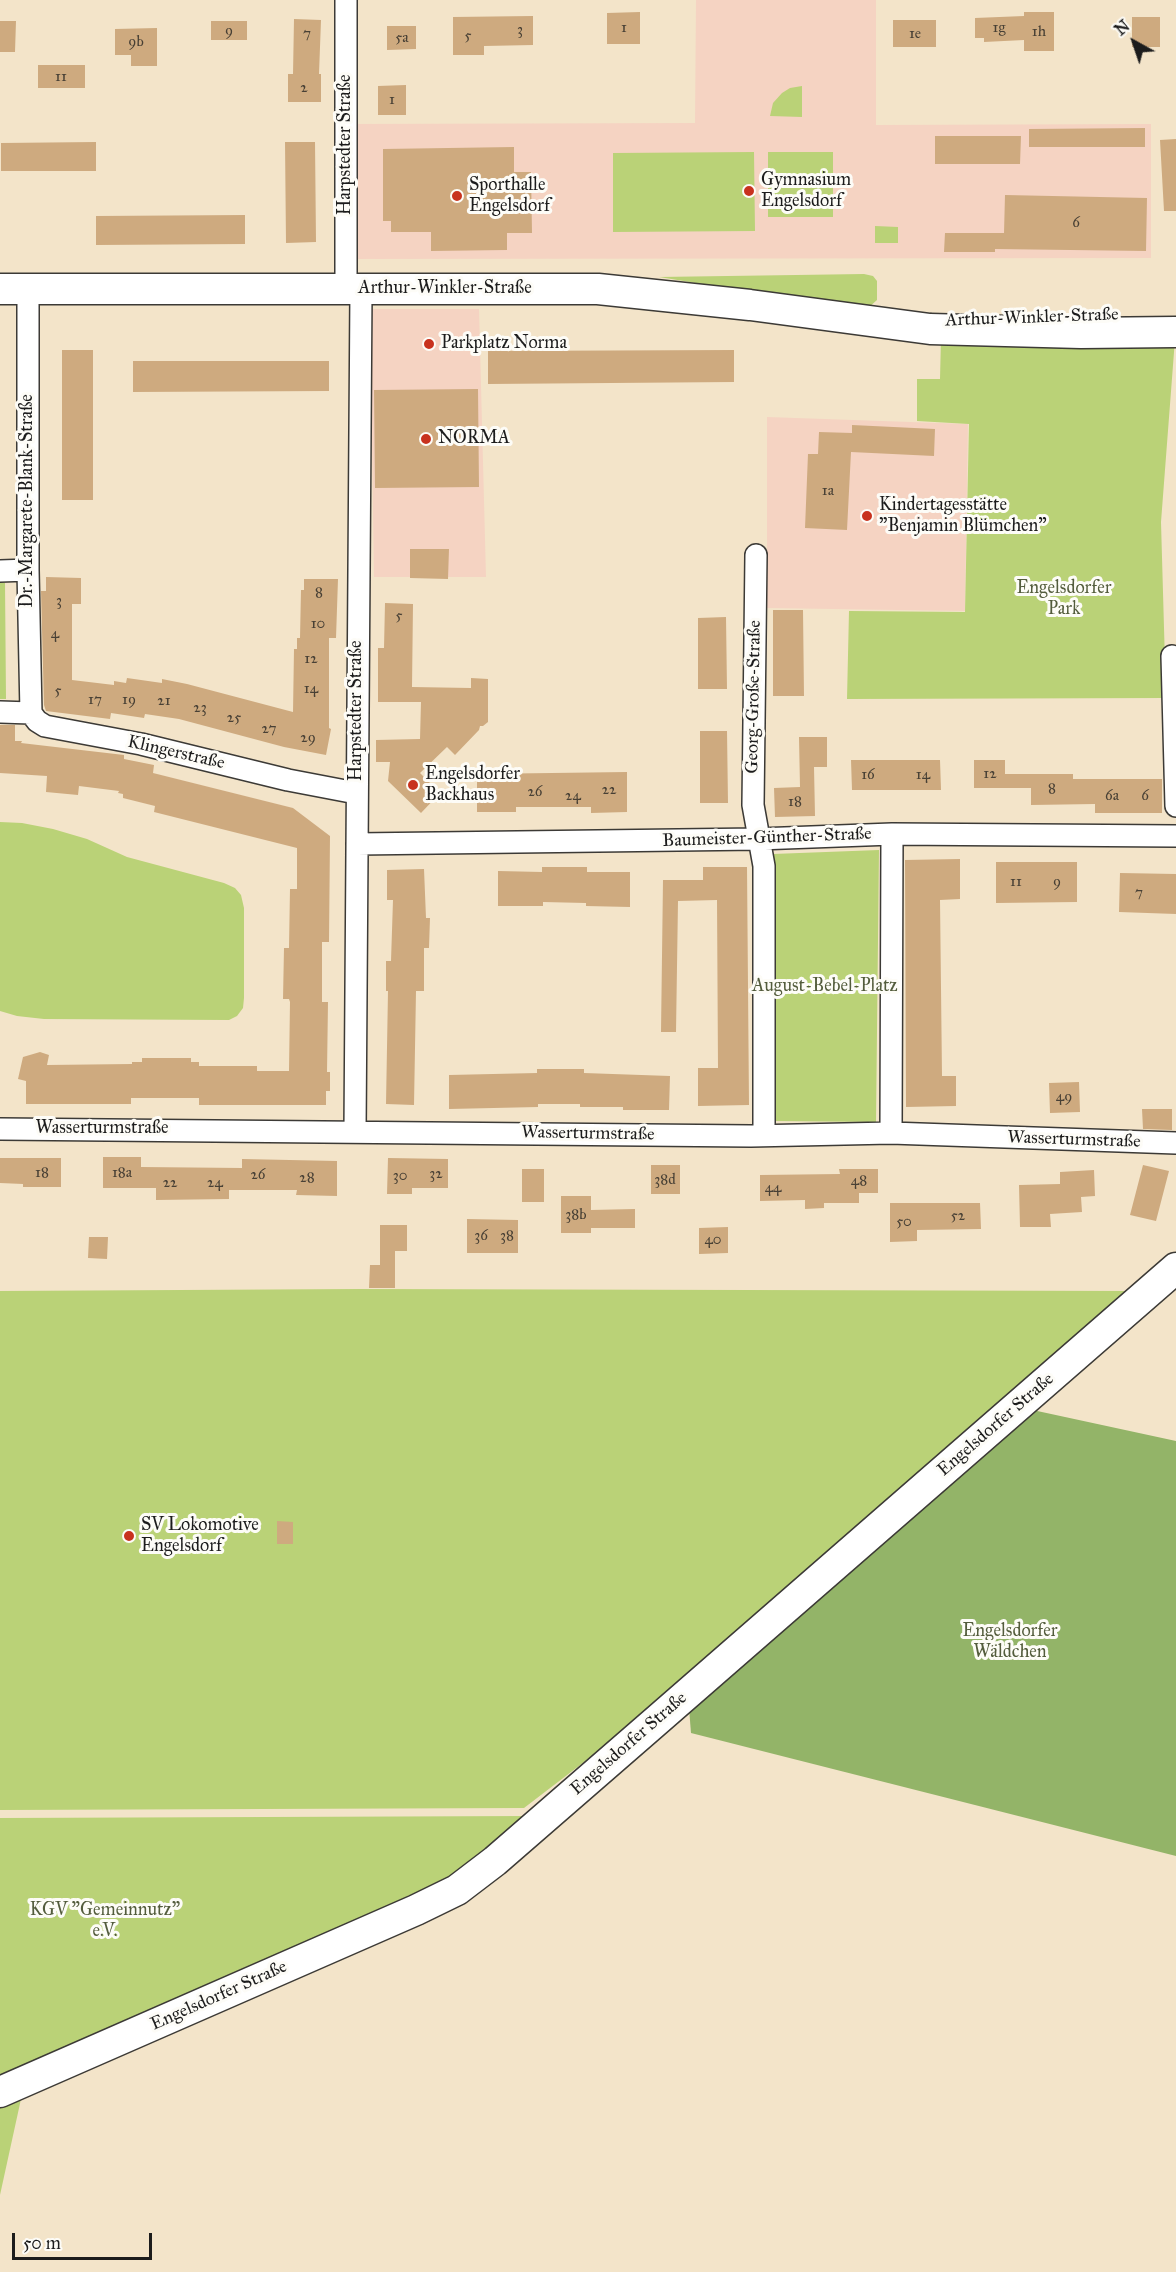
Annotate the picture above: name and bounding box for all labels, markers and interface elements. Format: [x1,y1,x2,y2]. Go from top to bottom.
north arrow [1104,12,1164,72]
text: N [1111,16,1133,39]
house number: 1 [621,19,627,37]
house number: 1g [993,19,1005,37]
house number: 3 [517,21,523,39]
house number: 9 [225,22,233,40]
house number: 1h [1032,23,1046,41]
house number: 7 [303,25,311,43]
house number: 1e [909,25,921,43]
house number: 5 [465,27,471,45]
house number: 5a [395,29,409,47]
house number: 9b [128,33,144,51]
house number: 11 [55,68,67,86]
street label: Harpstedter Straße [335,75,357,215]
house number: 2 [300,79,308,97]
house number: 1 [389,91,395,109]
place label: Gymnasium Engelsdorf [761,170,851,213]
place label: Sporthalle Engelsdorf [469,175,550,218]
marker: Gymnasium Engelsdorf [742,184,756,198]
marker: Sporthalle Engelsdorf [450,189,464,203]
house number: 6 [1072,214,1080,232]
street label: Arthur-Winkler-Straße [358,278,532,300]
street label: Arthur-Winkler-Straße [945,304,1119,332]
place label: Parkplatz Norma [441,333,567,355]
marker: Parkplatz Norma [422,337,436,351]
street label: Dr.-Margarete-Blank-Straße [17,394,39,608]
place label: NORMA [438,428,510,450]
marker: NORMA [419,432,433,446]
house number: 1a [822,482,834,500]
place label: Kindertagesstätte "Benjamin Blümchen" [879,495,1047,538]
marker: Kindertagesstätte "Benjamin Blümchen" [860,509,874,523]
park label: Engelsdorfer Park [1016,578,1112,620]
house number: 8 [315,584,323,602]
house number: 3 [56,592,62,610]
house number: 5 [396,607,402,625]
house number: 10 [311,615,325,633]
street label: Georg-Große-Straße [742,620,766,774]
house number: 4 [51,625,59,643]
street label: Harpstedter Straße [346,641,368,781]
house number: 12 [304,650,318,668]
house number: 14 [304,680,318,698]
house number: 5 [55,682,61,700]
house number: 17 [88,691,102,709]
house number: 19 [122,691,136,709]
house number: 21 [157,692,171,710]
house number: 23 [193,699,207,717]
house number: 25 [227,709,241,727]
house number: 27 [262,720,276,738]
house number: 29 [300,729,316,747]
street label: Klingerstraße [125,731,227,775]
place label: Engelsdorfer Backhaus [425,764,520,806]
house number: 12 [983,765,997,783]
house number: 16 [861,766,875,784]
house number: 14 [916,766,930,784]
marker: Engelsdorfer Backhaus [406,778,420,792]
house number: 8 [1048,780,1056,798]
house number: 22 [602,781,616,799]
house number: 26 [527,783,543,801]
house number: 24 [565,787,581,805]
house number: 6a [1105,787,1119,805]
house number: 6 [1141,787,1149,805]
house number: 18 [788,793,802,811]
street label: Baumeister-Günther-Straße [662,824,872,852]
house number: 11 [1010,873,1022,891]
house number: 9 [1053,873,1061,891]
house number: 7 [1135,884,1143,902]
park label: August-Bebel-Platz [752,976,898,998]
house number: 49 [1056,1088,1072,1106]
street label: Wasserturmstraße [35,1118,169,1140]
street label: Wasserturmstraße [521,1122,655,1146]
street label: Wasserturmstraße [1007,1127,1141,1153]
house number: 18 [35,1164,49,1182]
house number: 18a [112,1164,132,1182]
house number: 32 [429,1165,443,1183]
house number: 26 [250,1166,266,1184]
house number: 30 [393,1167,407,1185]
house number: 28 [299,1169,315,1187]
house number: 38d [654,1171,676,1189]
house number: 48 [851,1172,867,1190]
house number: 22 [163,1174,177,1192]
house number: 24 [207,1174,223,1192]
house number: 44 [765,1179,781,1197]
house number: 38b [565,1206,587,1224]
house number: 52 [951,1207,965,1225]
house number: 50 [896,1213,912,1231]
house number: 36 [474,1227,488,1245]
house number: 38 [500,1227,514,1245]
house number: 40 [704,1231,722,1249]
street label: Engelsdorfer Straße [934,1369,1058,1481]
place label: SV Lokomotive Engelsdorf [141,1515,259,1558]
marker: SV Lokomotive Engelsdorf [122,1529,136,1543]
park label: Engelsdorfer Wäldchen [962,1621,1058,1664]
street label: Engelsdorfer Straße [567,1688,691,1800]
park label: KGV "Gemeinnutz" e.V. [30,1900,180,1942]
street label: Engelsdorfer Straße [148,1956,290,2036]
scale bar [15,2221,154,2259]
text: 50 m [23,2232,61,2254]

